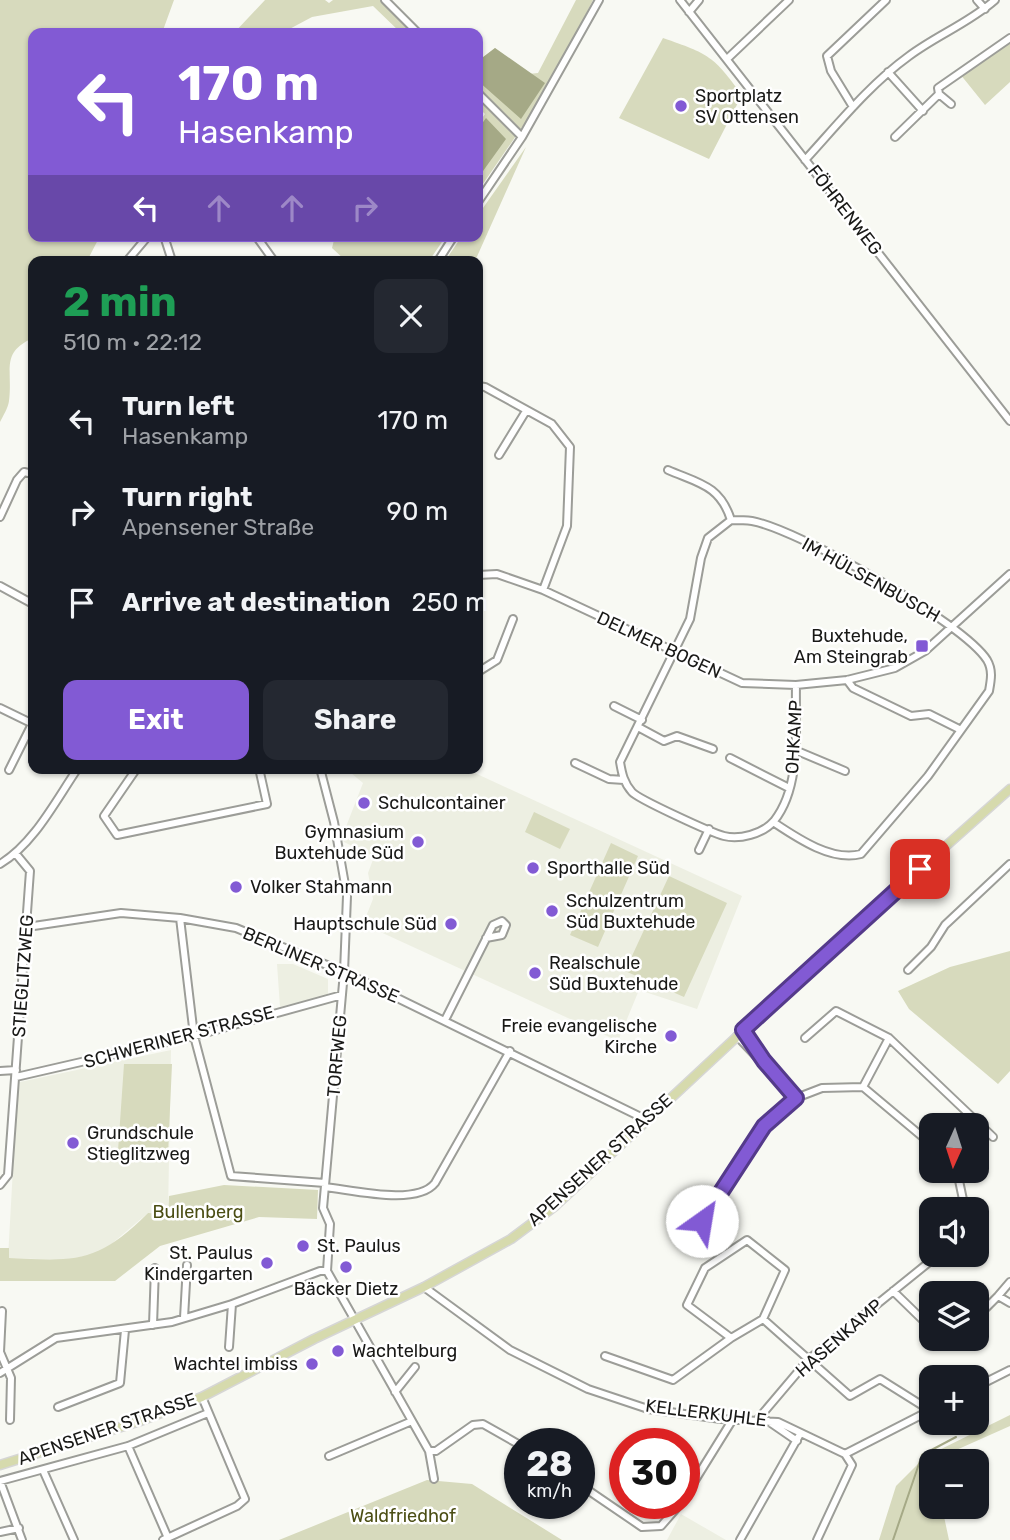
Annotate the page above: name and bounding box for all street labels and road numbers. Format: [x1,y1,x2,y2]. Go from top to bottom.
street label: FÖHRENWEG [803,161,887,259]
street label: IM HÜLSENBUSCH [798,533,944,627]
street label: DELMER BOGEN [593,607,725,683]
street label: OHKAMP [781,700,807,774]
street label: STIEGLITZWEG [8,914,38,1038]
street label: BERLINER STRASSE [239,922,403,1008]
street label: SCHWERINER STRASSE [81,1001,277,1073]
street label: TORFWEG [322,1014,352,1098]
street label: APENSENER STRASSE [523,1089,677,1231]
street label: HASENKAMP [791,1294,887,1382]
street label: APENSENER STRASSE [15,1388,199,1470]
street label: KELLERKUHLE [644,1395,768,1431]

